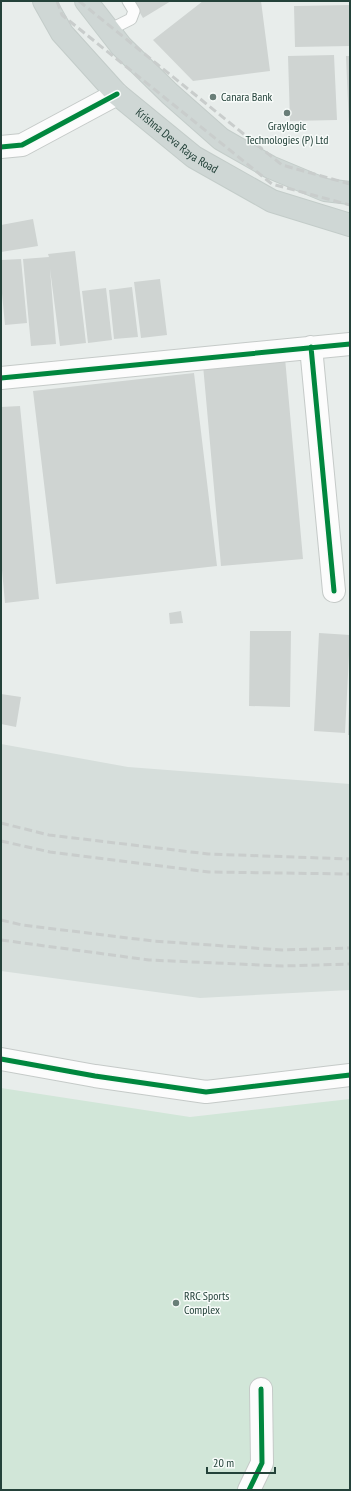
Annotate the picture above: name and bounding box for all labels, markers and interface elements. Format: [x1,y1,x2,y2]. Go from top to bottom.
place label: Canara Bank [221,89,273,104]
marker: Canara Bank [208,92,218,102]
street label: Krishna Deva Raya Road [133,104,221,176]
marker: Graylogic Technologies (P) Ltd [282,108,292,118]
place label: Graylogic Technologies (P) Ltd [246,118,328,147]
place label: RRC Sports Complex [184,1288,229,1317]
marker: RRC Sports Complex [171,1298,181,1308]
scale bar [207,1449,275,1475]
text: 20 m [213,1455,234,1470]

